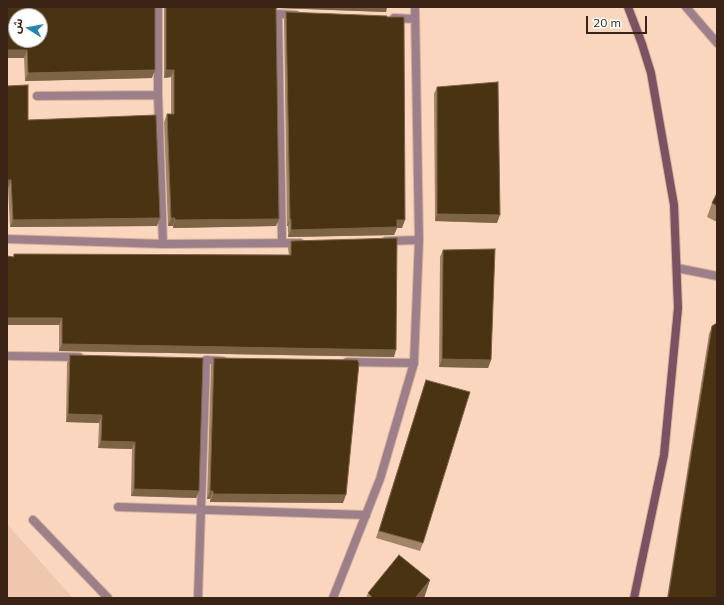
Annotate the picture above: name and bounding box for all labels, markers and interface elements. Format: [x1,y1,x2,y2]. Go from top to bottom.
north arrow [8,8,48,48]
scale bar [588,8,649,34]
text: 20 m [593,15,621,30]
text: ش [9,17,26,35]

